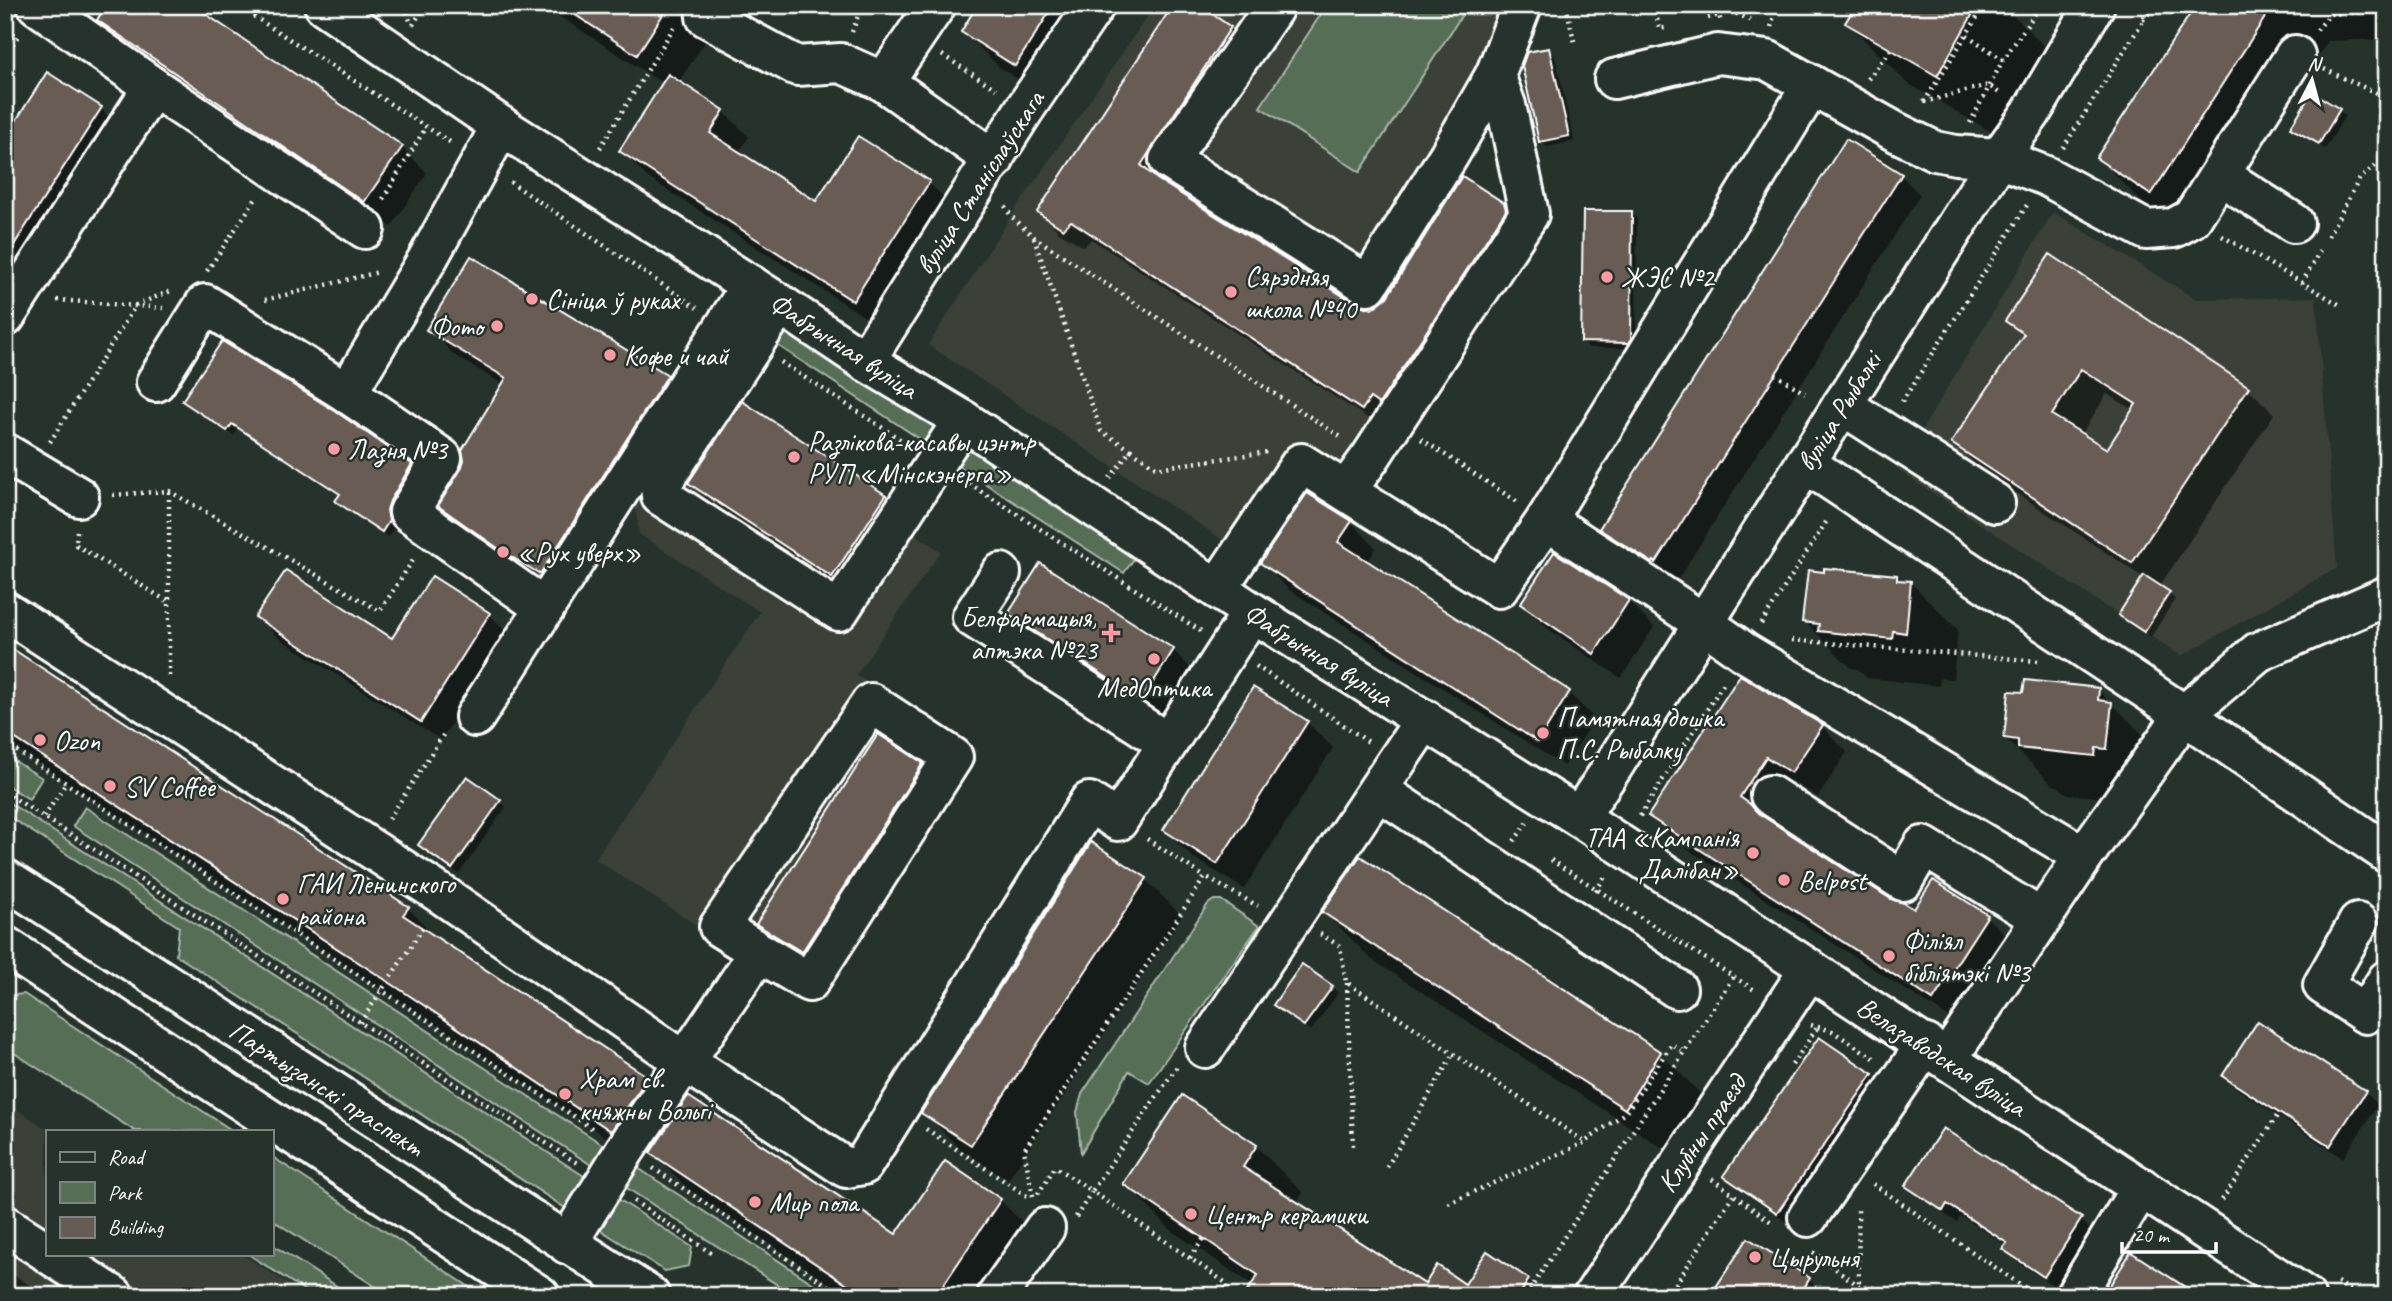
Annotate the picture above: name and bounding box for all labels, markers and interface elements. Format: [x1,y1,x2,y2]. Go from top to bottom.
north arrow [2276,46,2346,116]
text: N [2307,52,2324,77]
street label: вуліца Станіслаўскага [907,82,1053,281]
place label: Сярэдняя школа №40 [1245,259,1359,326]
place label: ЖЭС №2 [1621,260,1716,295]
marker: ЖЭС №2 [1599,269,1615,285]
place label: Сініца ў руках [546,282,682,317]
marker: Сярэдняя школа №40 [1223,284,1239,300]
street label: Фабрычная вуліца [763,285,926,407]
marker: Сініца ў руках [524,291,540,307]
place label: Фото [431,309,486,344]
marker: Фото [489,318,505,334]
place label: Кофе и чай [624,338,730,373]
street label: вуліца Рыбалкі [1788,342,1891,477]
marker: Кофе и чай [602,347,618,363]
place label: Разлікова-касавы цэнтр РУП «Мінскэнерга» [808,424,1038,491]
place label: Лазня №3 [348,432,450,468]
marker: Лазня №3 [326,441,342,457]
marker: Разлікова-касавы цэнтр РУП «Мінскэнерга» [786,449,802,465]
place label: «Рух уверх» [517,535,641,570]
marker: «Рух уверх» [495,544,511,560]
street label: Фабрычная вуліца [1237,595,1401,715]
place label: Белфармацыя, аптэка №23 [960,600,1099,667]
marker: Белфармацыя, аптэка №23 [1103,625,1119,641]
marker: МедОптика [1146,651,1162,667]
place label: МедОптика [1097,670,1214,705]
place label: Памятная дошка П.С. Рыбалку [1557,700,1726,767]
place label: Ozon [54,723,100,758]
marker: Памятная дошка П.С. Рыбалку [1535,725,1551,741]
marker: Ozon [32,732,48,748]
place label: SV Coffee [124,769,216,804]
marker: SV Coffee [102,778,118,794]
place label: ТАА «Кампанія Далібан» [1585,820,1740,887]
marker: ТАА «Кампанія Далібан» [1745,845,1761,861]
place label: Belpost [1798,863,1869,898]
place label: ГАИ Ленинского района [297,866,457,933]
marker: Belpost [1776,872,1792,888]
marker: ГАИ Ленинского района [275,891,291,907]
place label: Філіял бібліятэкі №3 [1903,923,2032,990]
marker: Філіял бібліятэкі №3 [1881,948,1897,964]
street label: Велазаводская вуліца [1850,989,2034,1125]
street label: Партызанскі праспект [222,1012,432,1166]
place label: Храм св. княжны Вольгі [579,1061,714,1128]
street label: Клубны праезд [1649,1065,1755,1199]
marker: Храм св. княжны Вольгі [557,1086,573,1102]
legend [46,1130,273,1256]
text: Road [108,1144,147,1170]
text: Park [108,1180,143,1206]
place label: Мир пола [769,1185,861,1220]
marker: Мир пола [747,1194,763,1210]
place label: Центр керамики [1205,1197,1369,1232]
marker: Центр керамики [1183,1206,1199,1222]
scale bar [2122,1210,2217,1254]
text: Building [108,1214,165,1240]
text: 20 m [2133,1222,2171,1248]
place label: Цырульня [1769,1240,1860,1275]
marker: Цырульня [1747,1249,1763,1265]

